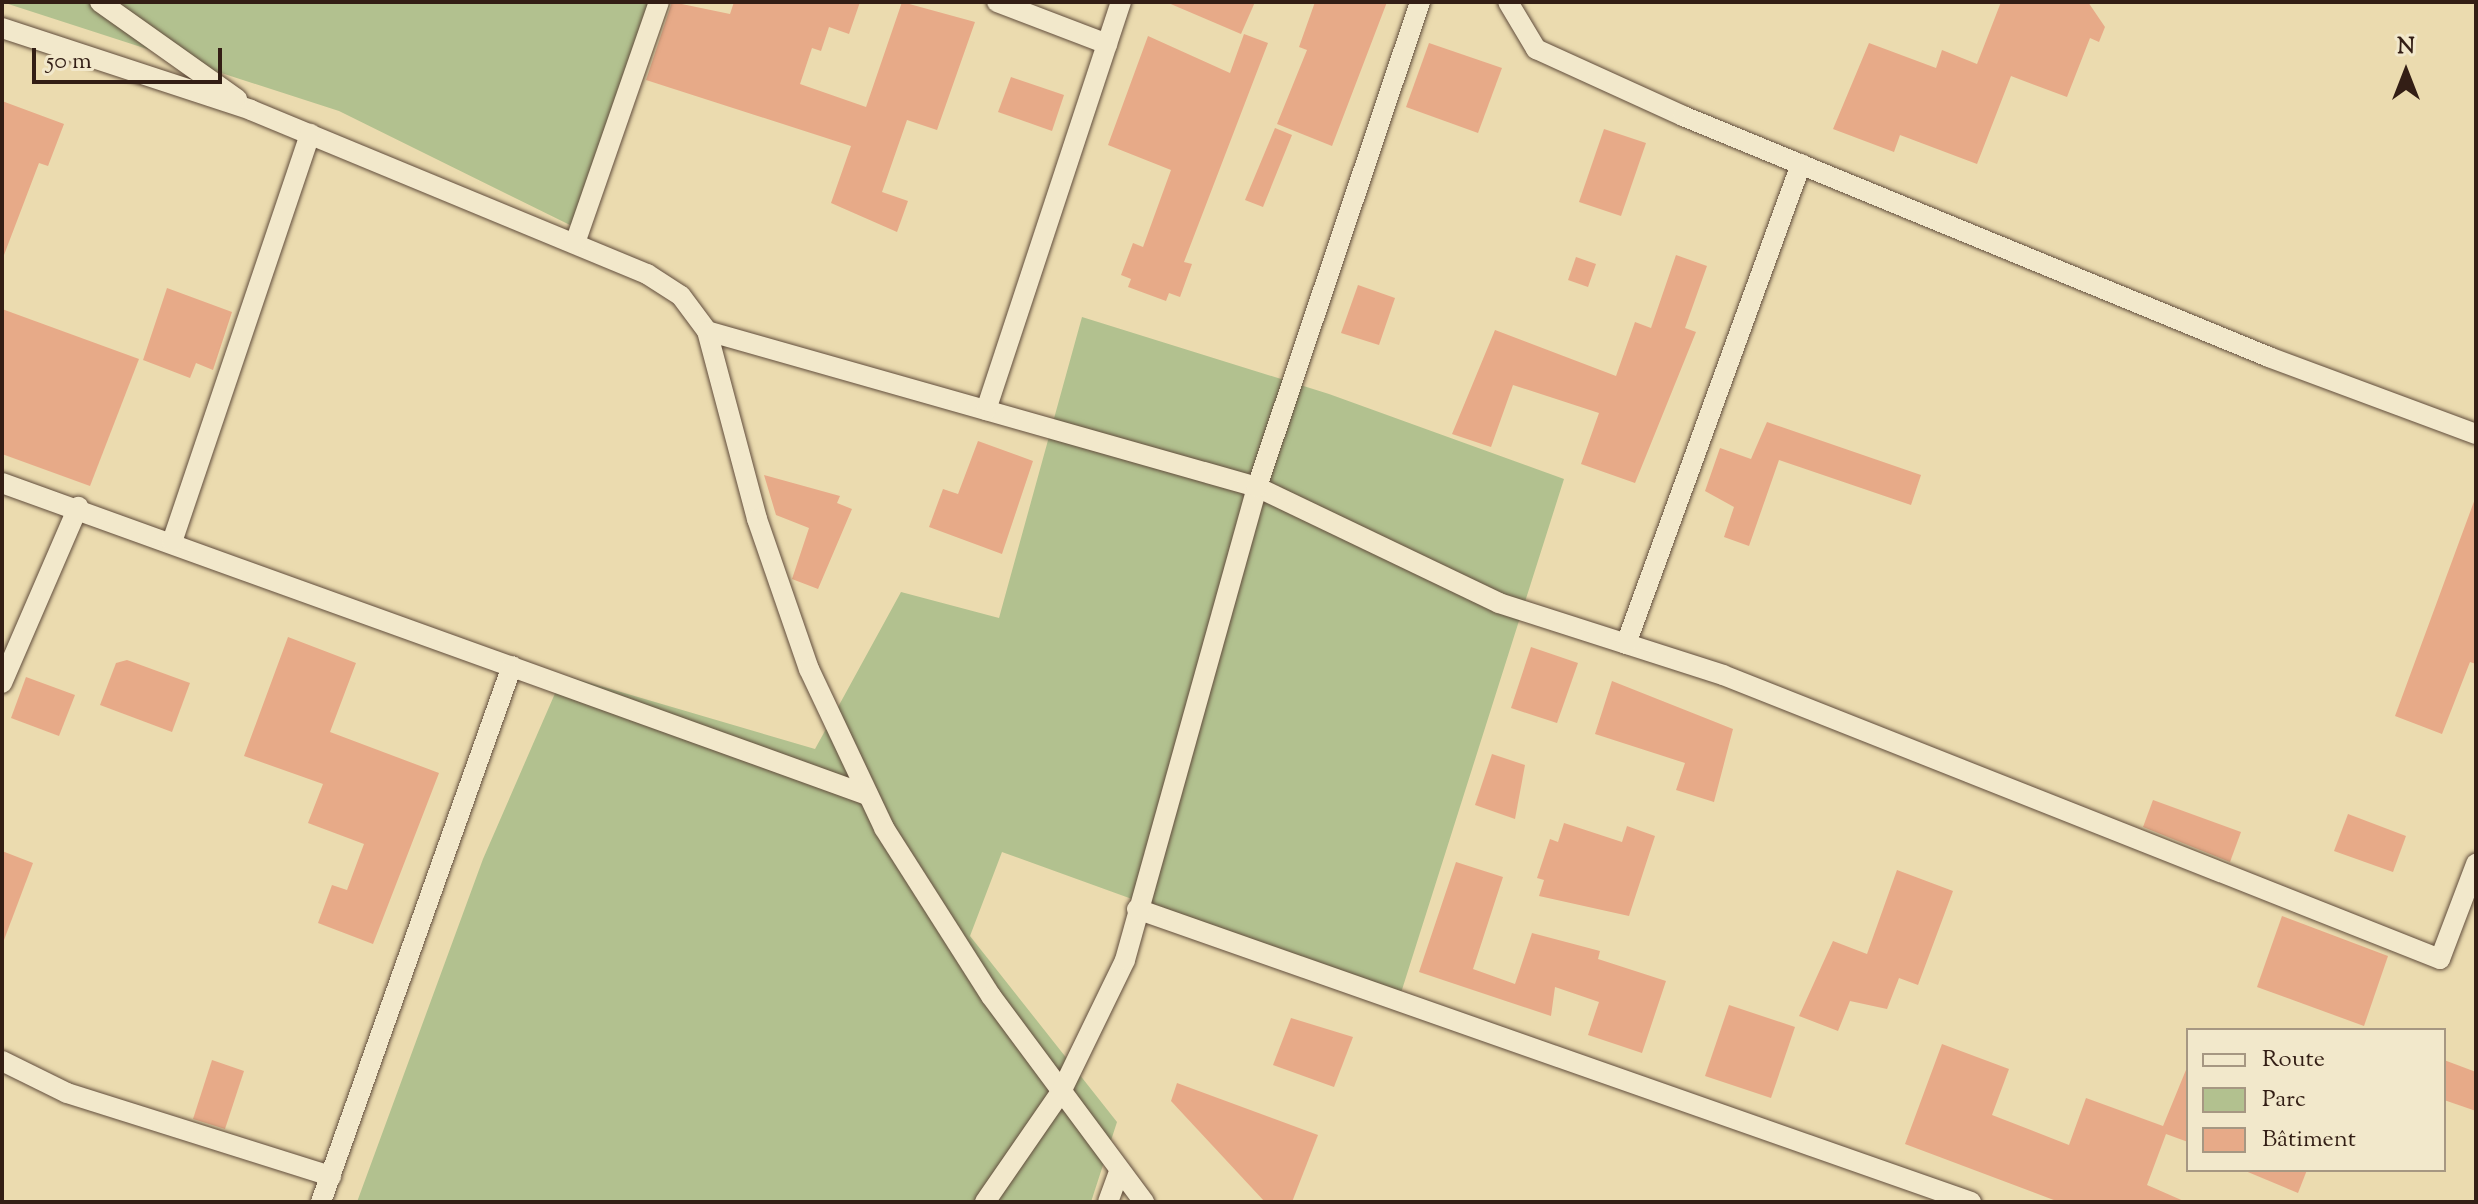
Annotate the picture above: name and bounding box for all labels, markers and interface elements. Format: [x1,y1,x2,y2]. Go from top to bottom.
scale bar [36,32,226,82]
north arrow [2366,32,2446,112]
text: N [2397,32,2415,64]
text: 50 m [46,45,92,79]
legend [2186,1028,2446,1172]
text: Route [2262,1043,2325,1077]
text: Parc [2262,1083,2306,1117]
text: Bâtiment [2262,1123,2356,1157]

